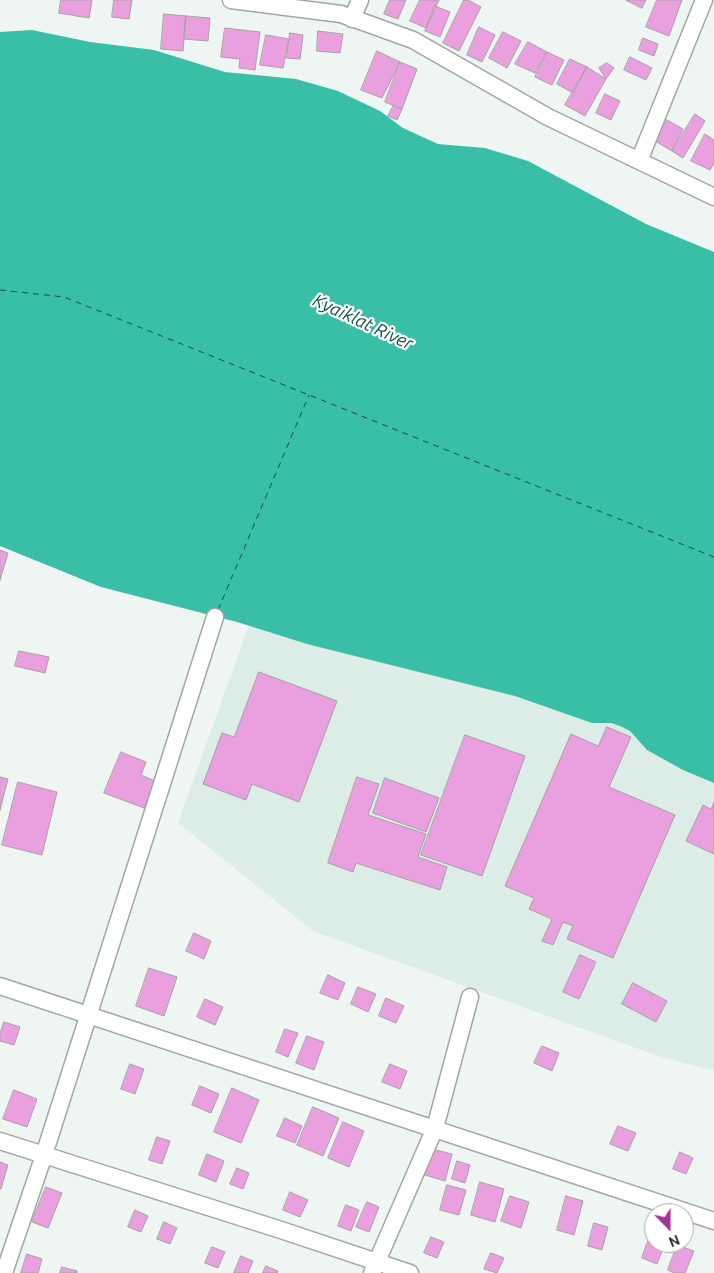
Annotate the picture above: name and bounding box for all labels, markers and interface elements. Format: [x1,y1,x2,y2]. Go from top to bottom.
water label: Kyaiklat River [309,289,417,355]
north arrow [644,1203,694,1253]
text: N [666,1232,682,1250]

